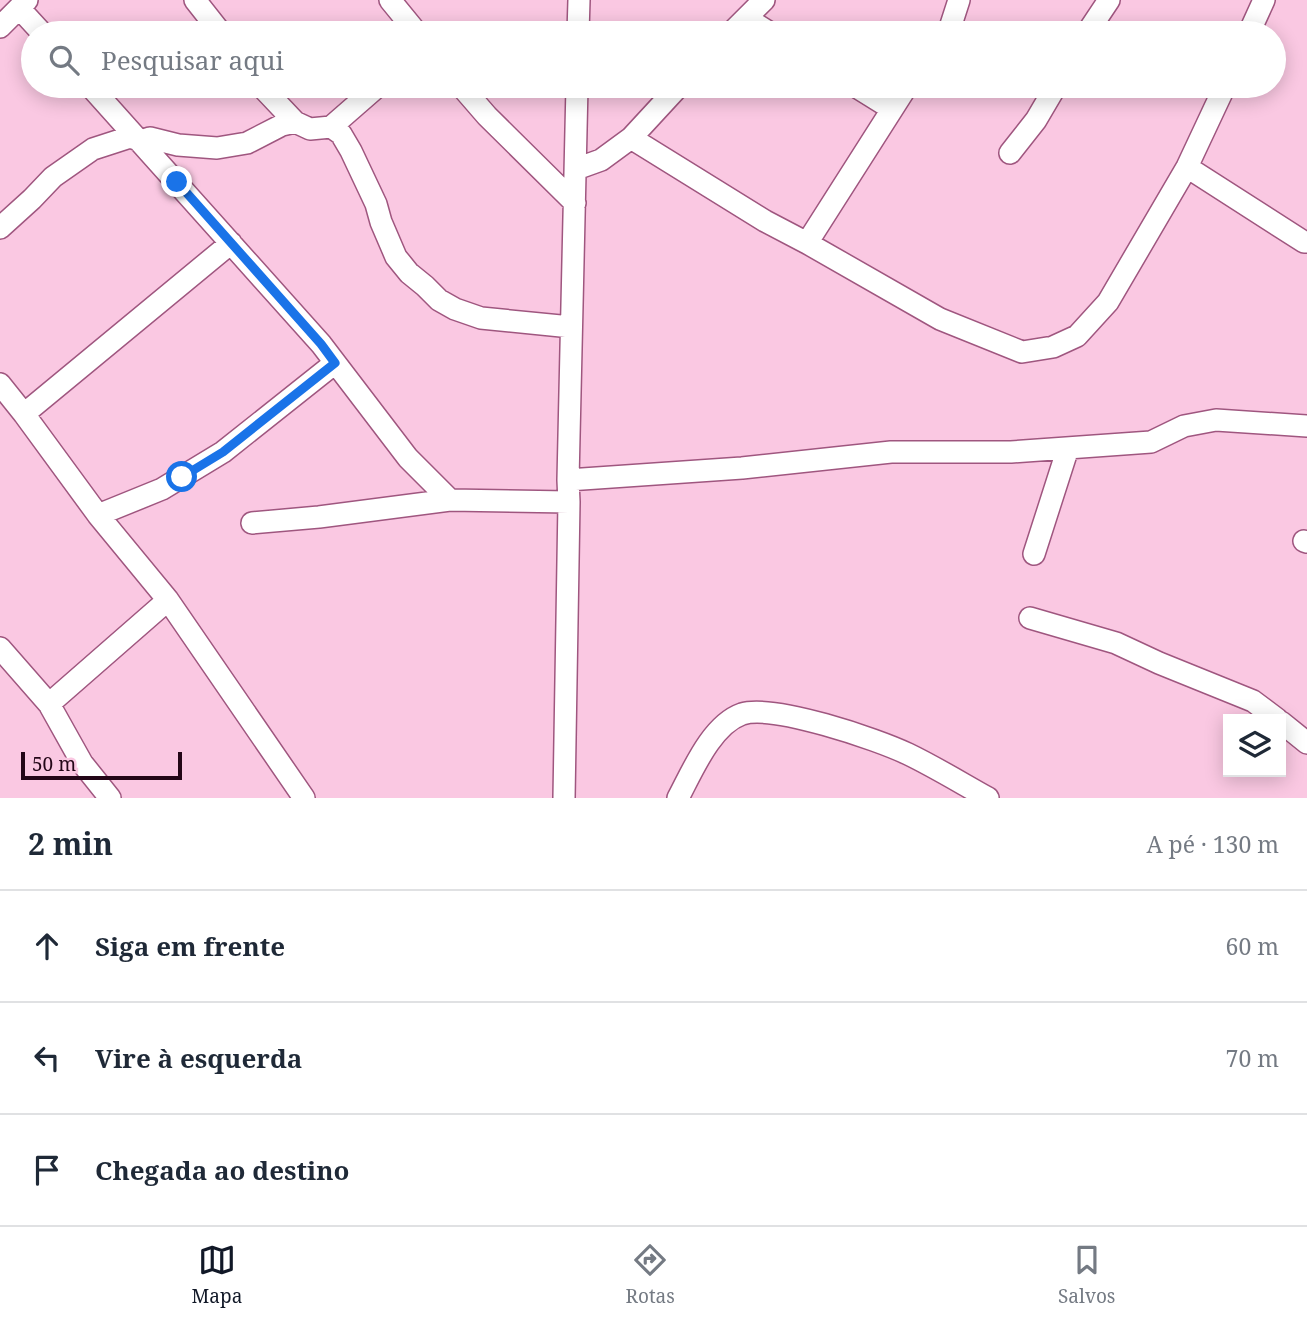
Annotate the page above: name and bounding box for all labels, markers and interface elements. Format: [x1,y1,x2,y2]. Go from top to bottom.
search box [21,21,1286,98]
icon: search [45,41,83,79]
text: Pesquisar aqui [101,42,284,78]
route end [161,166,192,197]
route start [166,461,197,492]
map controls [1223,714,1286,777]
button: layers [1223,714,1286,777]
scale bar [21,749,182,781]
text: 50 m [32,751,76,777]
text: 2 min [28,823,113,864]
text: A pé · 130 m [1146,828,1279,860]
icon: ahead [28,927,66,965]
text: Siga em frente [95,928,285,964]
text: 60 m [1226,930,1279,962]
icon: left [28,1039,66,1077]
text: Vire à esquerda [95,1040,302,1076]
text: 70 m [1226,1042,1279,1074]
icon: arrive [28,1151,66,1189]
text: Chegada ao destino [95,1152,350,1188]
tab: Mapa [192,1241,242,1309]
tab: Rotas [626,1241,675,1309]
tab: Salvos [1058,1241,1115,1309]

